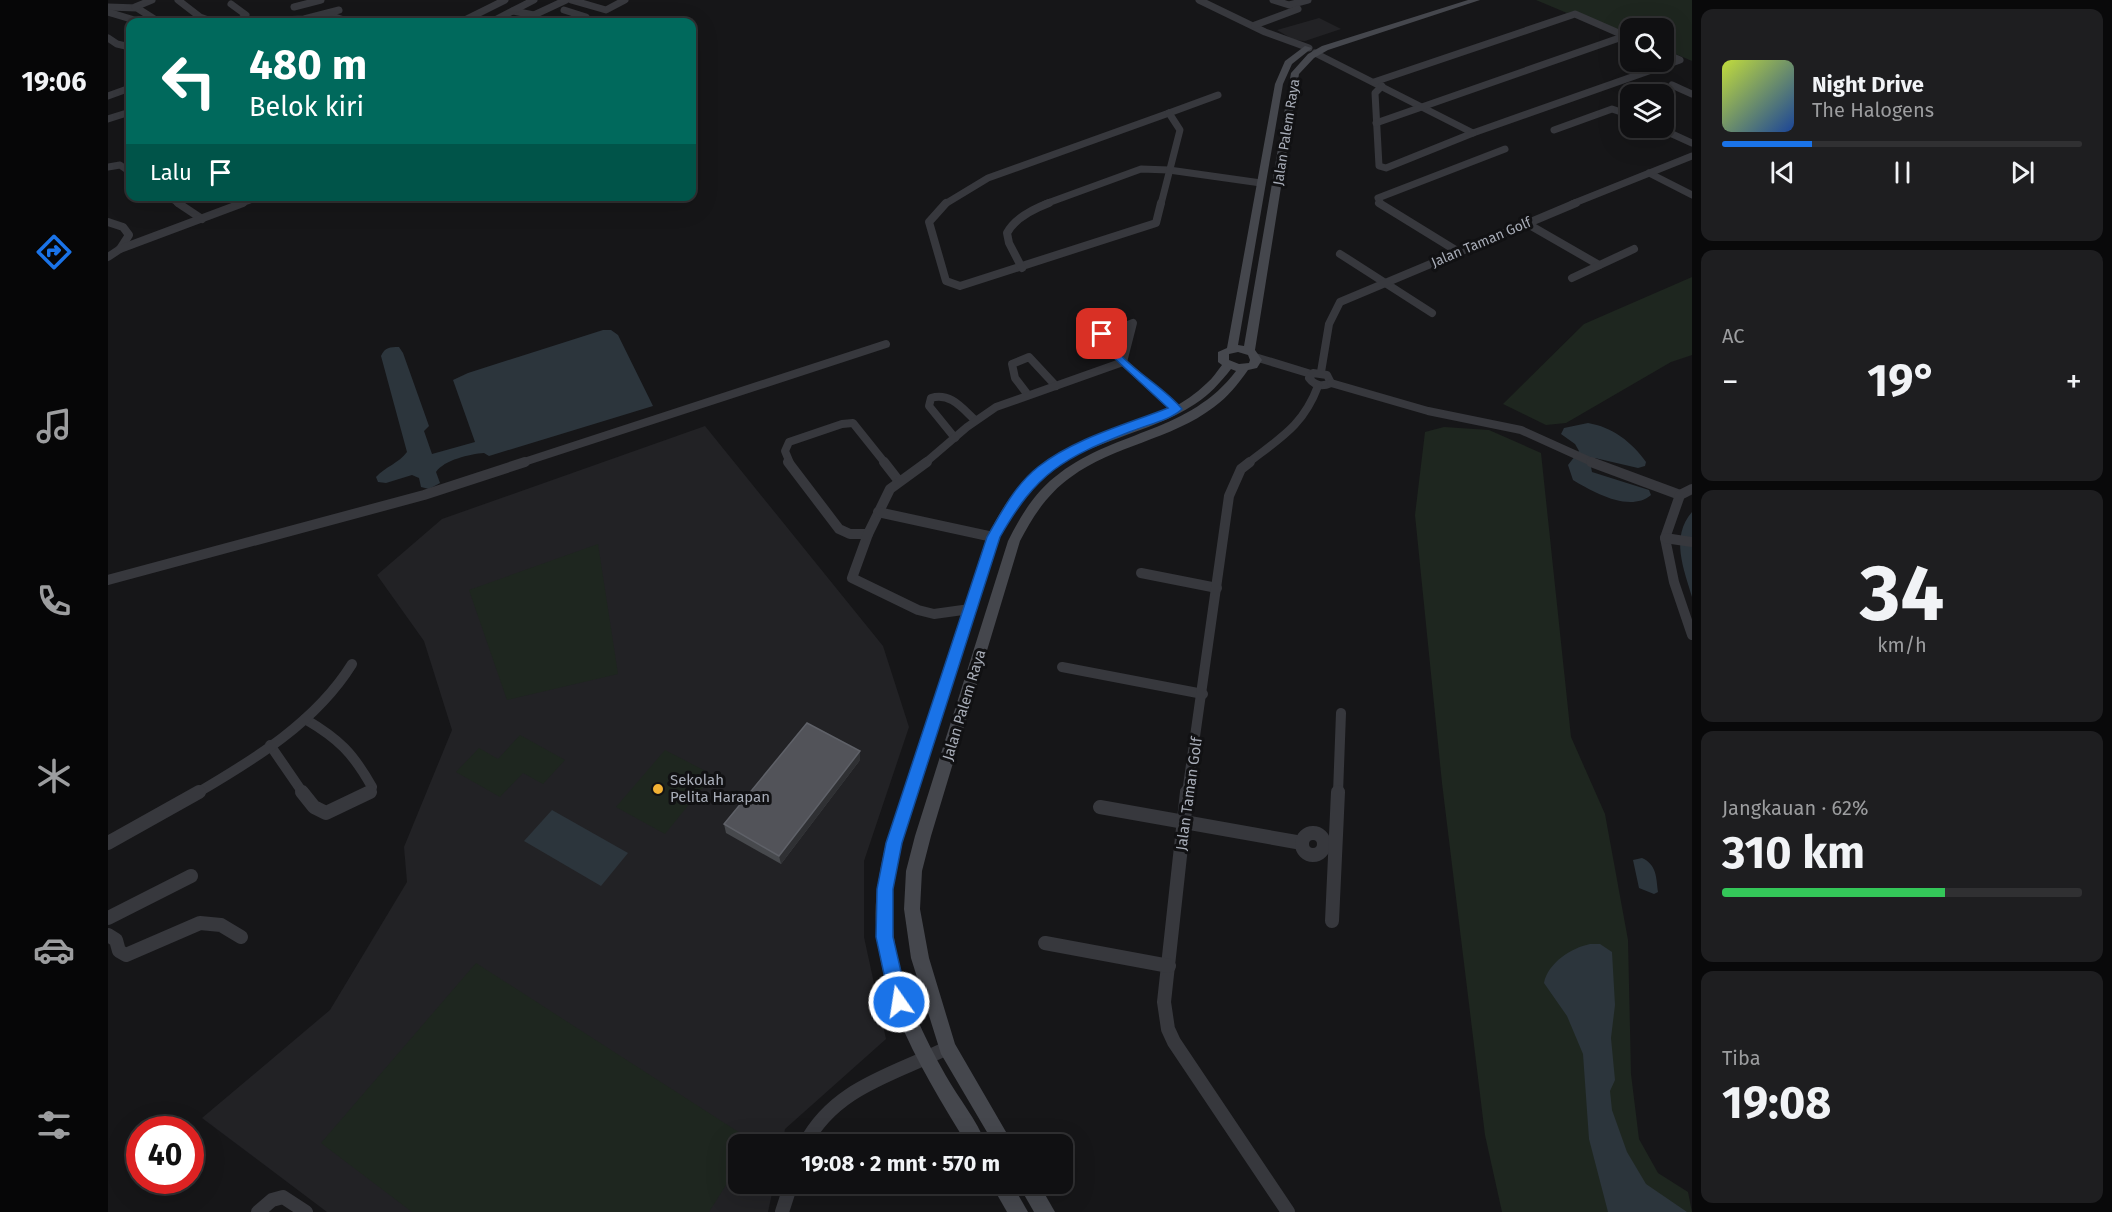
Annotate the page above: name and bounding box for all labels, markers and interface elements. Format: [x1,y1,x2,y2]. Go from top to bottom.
map controls [1620,18,1674,138]
button: search [1620,18,1674,72]
text: 480 m [249,40,367,90]
icon: left [150,42,228,120]
text: 19:06 [21,66,87,98]
text: Night Drive [1812,71,1924,98]
street label: Jalan Palem Raya [1270,78,1303,187]
button: layers [1620,84,1674,138]
text: Belok kiri [249,91,364,123]
text: The Halogens [1812,98,1934,122]
icon: arrive [204,156,237,189]
icon: previous [1766,156,1799,189]
icon: pause [1886,156,1919,189]
icon: next [2006,156,2039,189]
text: Lalu [150,159,192,186]
street label: Jalan Taman Golf [1429,213,1535,271]
icon: directions [33,231,75,273]
pin [1076,308,1127,359]
icon: arrive [1085,317,1118,350]
text: AC [1722,324,1744,348]
text: 19° [1867,354,1937,408]
text: − [1722,362,1739,402]
text: + [2066,362,2082,402]
icon: music [33,405,75,447]
text: 34 [1860,547,1944,641]
icon: phone [33,580,75,622]
text: km/h [1877,633,1927,657]
street label: Jalan Palem Raya [939,647,989,763]
street label: Jalan Taman Golf [1172,735,1206,852]
icon: climate [33,755,75,797]
place label: Sekolah Pelita Harapan [670,771,770,806]
marker: Sekolah Pelita Harapan [651,782,665,796]
text: Jangkauan · 62% [1722,796,1868,820]
text: 310 km [1722,826,1865,880]
icon: car [33,929,75,971]
position arrow [867,970,931,1034]
text: Tiba [1722,1046,1761,1070]
text: 19:08 [1722,1076,1831,1130]
icon: filters [33,1104,75,1146]
speed limit sign: 40 [126,1116,204,1194]
text: 19:08 · 2 mnt · 570 m [801,1150,1000,1177]

